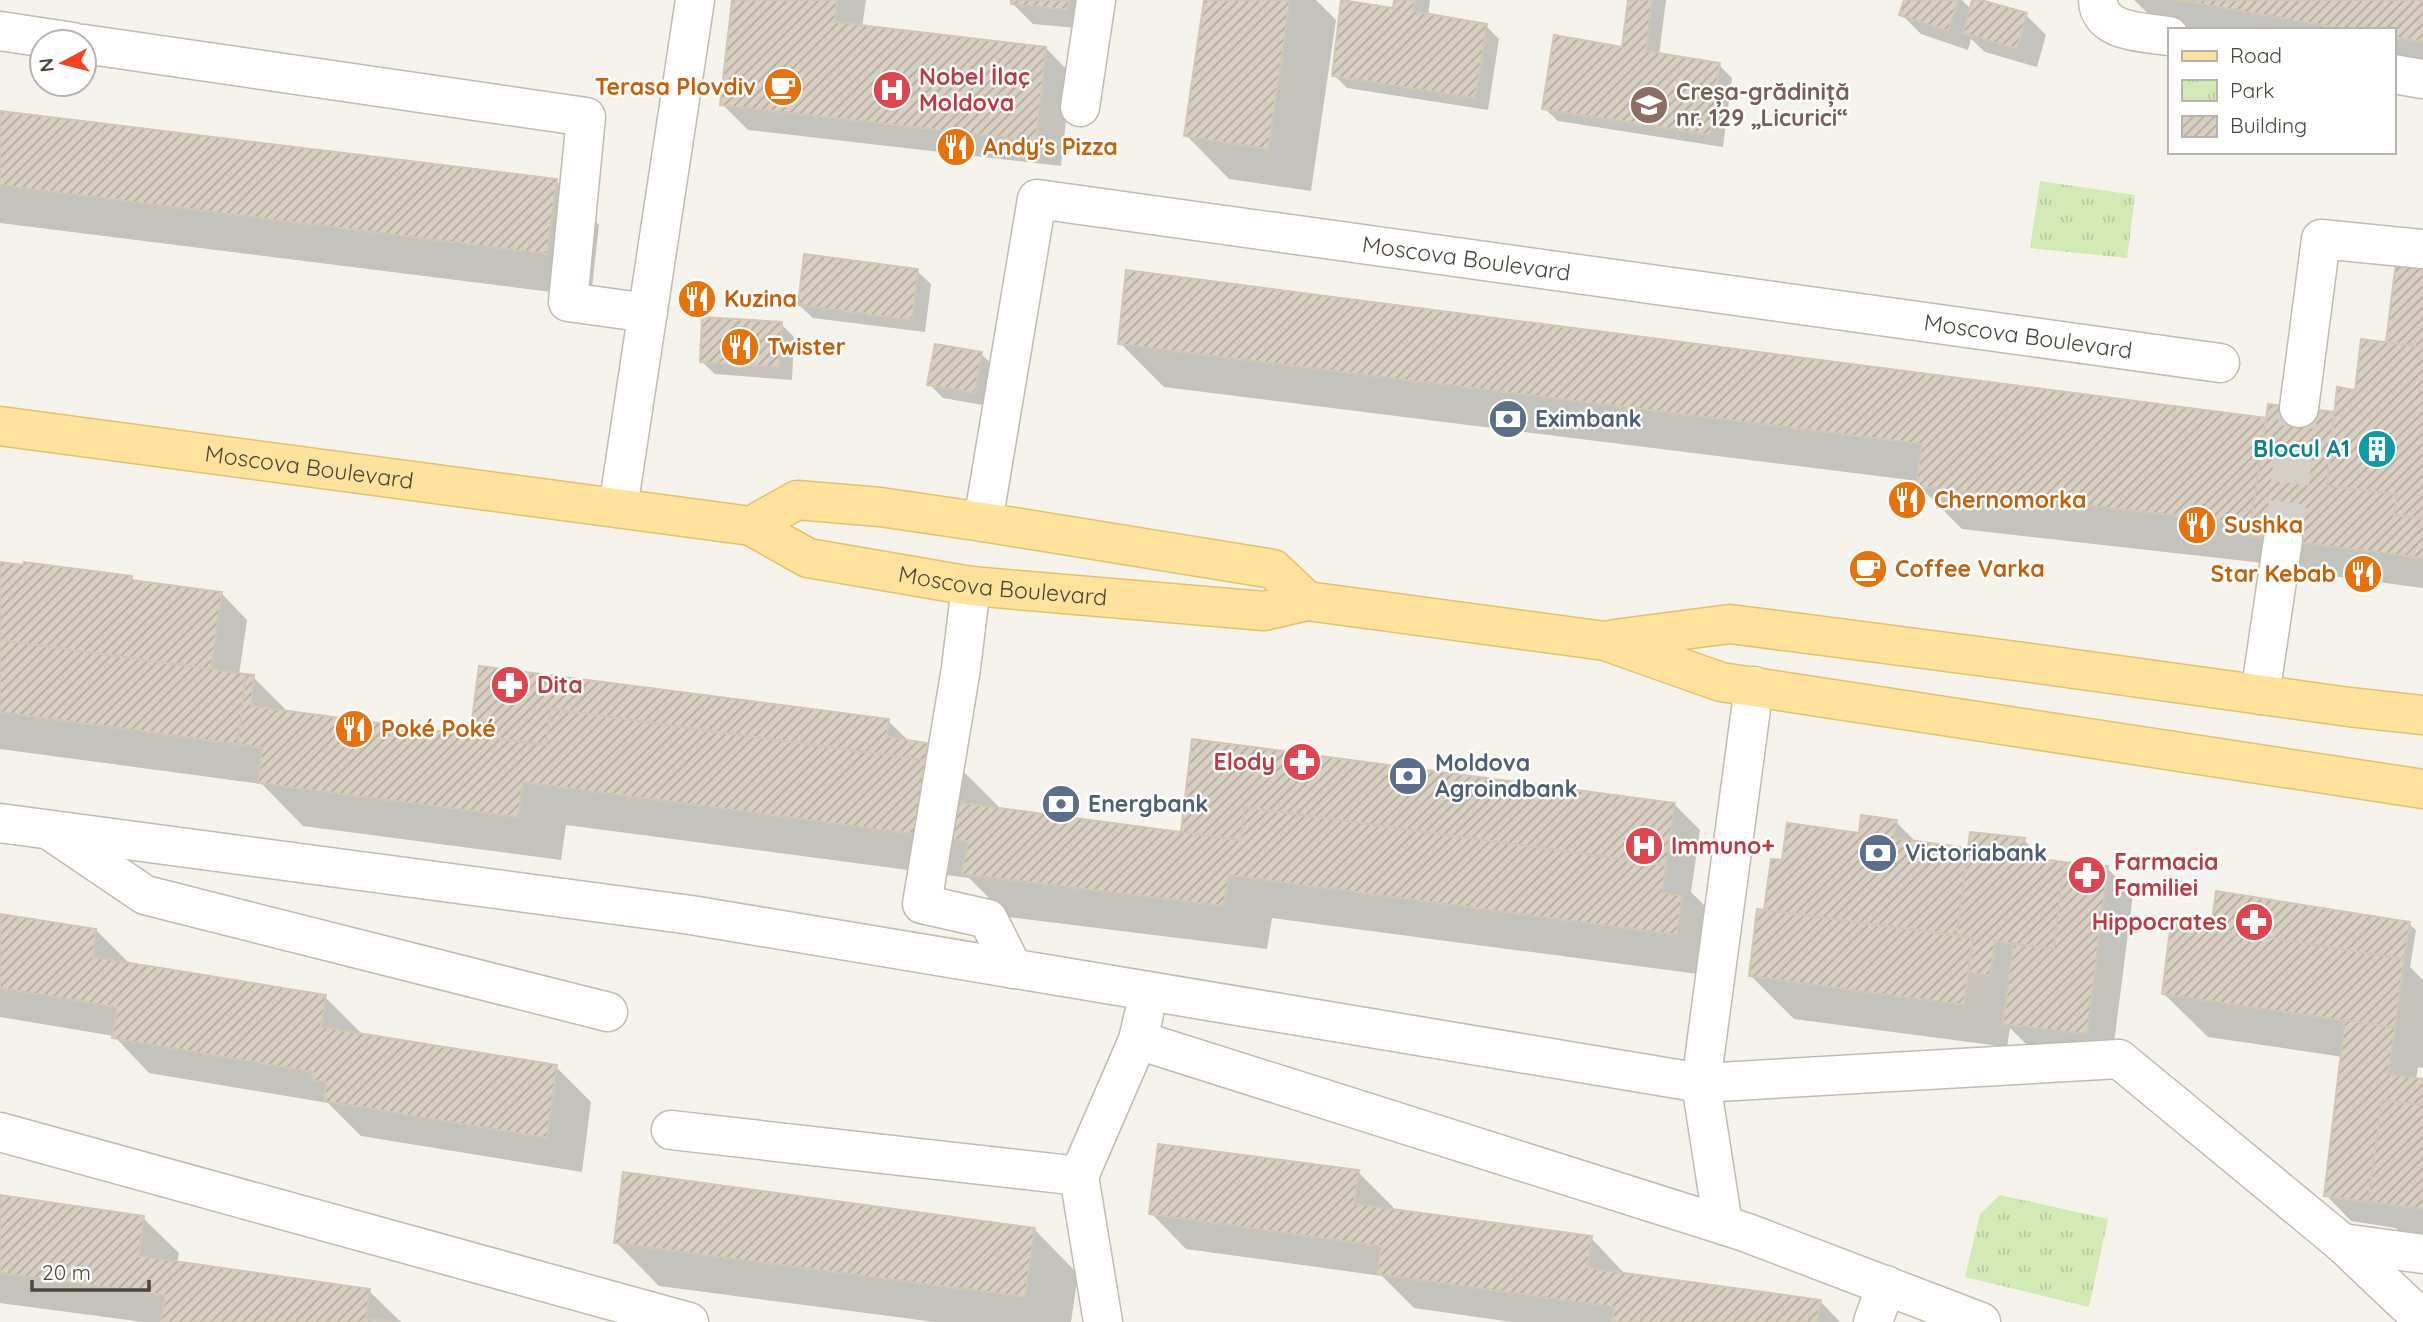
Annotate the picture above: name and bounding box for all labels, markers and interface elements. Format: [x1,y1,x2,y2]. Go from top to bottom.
north arrow [28,28,98,98]
legend [2168,28,2395,154]
text: Road [2230,42,2282,68]
text: N [33,57,59,73]
place label: Nobel İlaç Moldova [919,62,1030,117]
cafe icon: Terasa Plovdiv [762,66,804,108]
hospital icon: Nobel İlaç Moldova [871,69,913,111]
place label: Terasa Plovdiv [595,72,756,101]
place label: Creșa-grădiniță nr. 129 „Licurici“ [1676,77,1850,132]
text: Park [2230,77,2274,103]
school or university icon: Creșa-grădiniță nr. 129 „Licurici“ [1628,84,1670,126]
text: Building [2230,112,2307,138]
restaurant icon: Andy's Pizza [935,126,977,168]
place label: Andy's Pizza [983,132,1118,161]
street label: Moscova Boulevard [1360,229,1573,287]
restaurant icon: Kuzina [676,278,718,320]
place label: Kuzina [724,284,797,313]
street label: Moscova Boulevard [1922,307,2134,365]
restaurant icon: Twister [719,326,761,368]
place label: Twister [767,332,846,361]
bank icon: Eximbank [1487,398,1529,440]
place label: Eximbank [1535,404,1642,433]
building icon: Blocul A1 [2356,428,2398,470]
place label: Blocul A1 [2253,434,2350,463]
street label: Moscova Boulevard [203,438,415,495]
restaurant icon: Chernomorka [1886,479,1928,521]
place label: Chernomorka [1934,485,2087,514]
restaurant icon: Sushka [2176,504,2218,546]
place label: Sushka [2224,510,2303,539]
cafe icon: Coffee Varka [1847,548,1889,590]
restaurant icon: Star Kebab [2342,553,2384,595]
place label: Coffee Varka [1895,554,2045,583]
street label: Moscova Boulevard [896,559,1108,612]
place label: Star Kebab [2211,559,2336,588]
pharmacy icon: Dita [489,664,531,706]
place label: Dita [537,670,583,699]
restaurant icon: Poké Poké [333,708,375,750]
place label: Poké Poké [381,714,496,743]
pharmacy icon: Elody [1281,741,1323,783]
place label: Elody [1214,747,1275,776]
place label: Moldova Agroindbank [1435,748,1577,803]
bank icon: Moldova Agroindbank [1387,755,1429,797]
bank icon: Energbank [1040,783,1082,825]
place label: Energbank [1088,789,1208,818]
hospital icon: Immuno+ [1623,825,1665,867]
place label: Immuno+ [1671,831,1775,860]
bank icon: Victoriabank [1857,832,1899,874]
place label: Victoriabank [1905,838,2047,867]
place label: Farmacia Familiei [2114,847,2218,902]
pharmacy icon: Farmacia Familiei [2066,854,2108,896]
pharmacy icon: Hippocrates [2233,901,2275,943]
place label: Hippocrates [2092,907,2227,936]
scale bar [32,1248,149,1292]
text: 20 m [42,1259,91,1285]

